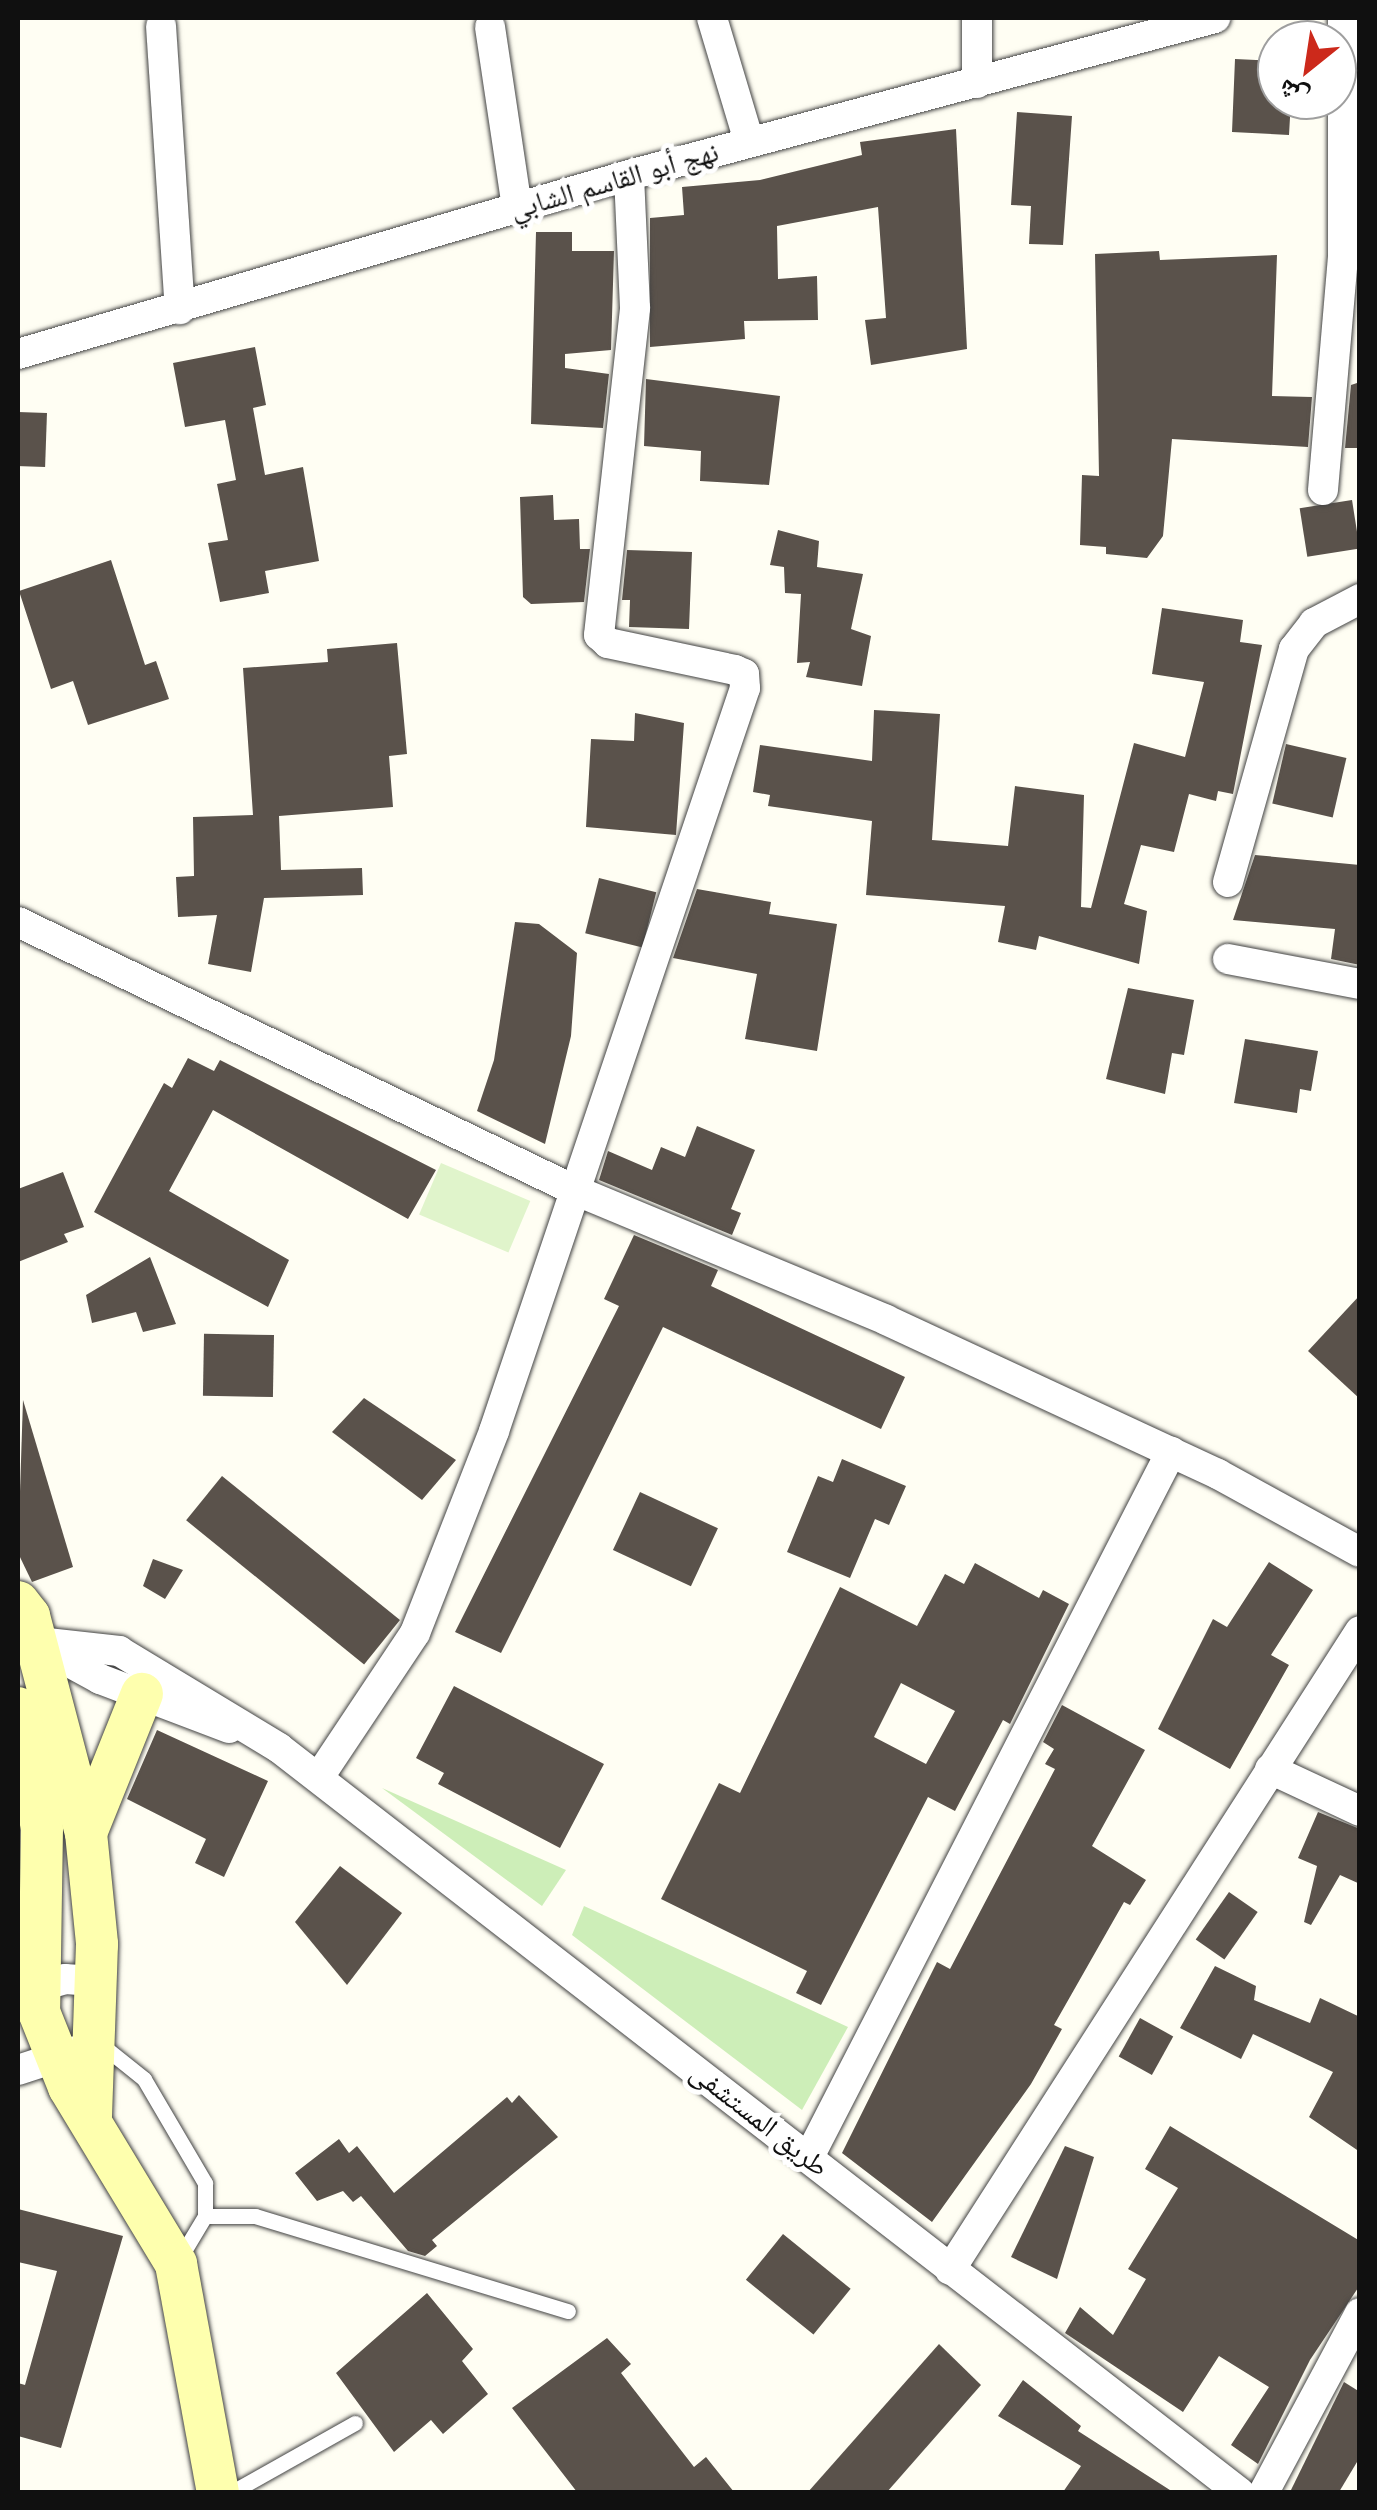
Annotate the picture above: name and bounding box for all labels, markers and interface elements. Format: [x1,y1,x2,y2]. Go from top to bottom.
north arrow [1257,20,1357,120]
text: ش [1271,71,1315,117]
street label: نهج أبو القاسم الشابي [506,134,722,226]
street label: طريق المستشفى [684,2055,836,2183]

